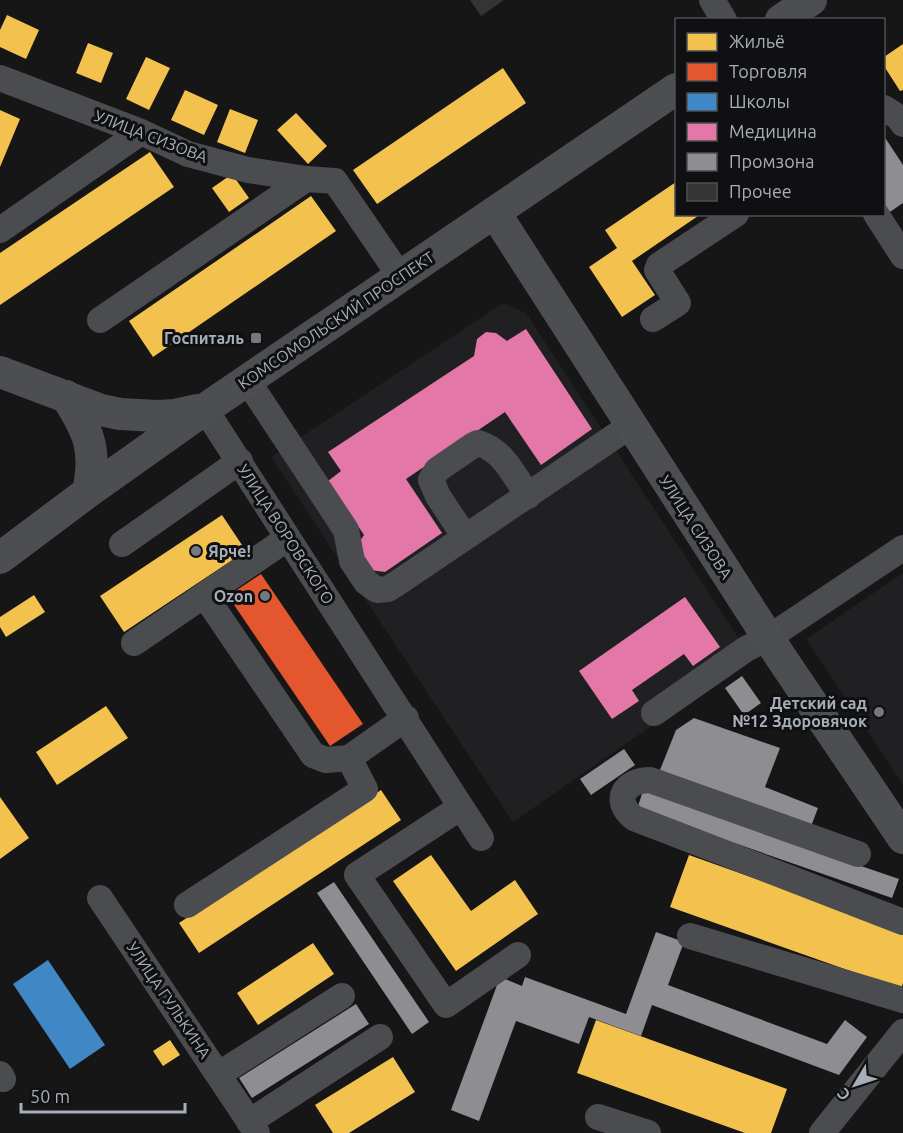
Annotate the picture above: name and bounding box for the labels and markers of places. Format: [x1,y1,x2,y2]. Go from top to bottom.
place label: Госпиталь [164,329,244,347]
marker: Госпиталь [249,331,263,345]
place label: Ярче! [208,542,251,560]
marker: Ярче! [189,544,203,558]
place label: Ozon [214,587,253,605]
marker: Ozon [258,589,272,603]
place label: Детский сад №12 Здоровячок [732,694,868,730]
marker: Детский сад №12 Здоровячок [872,705,886,719]

